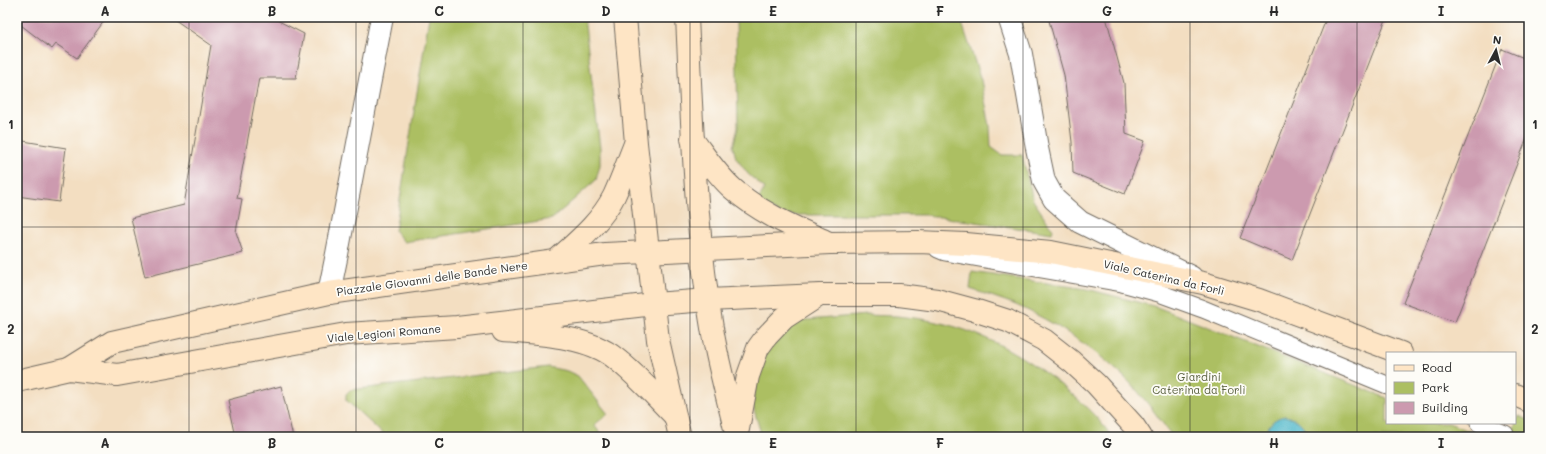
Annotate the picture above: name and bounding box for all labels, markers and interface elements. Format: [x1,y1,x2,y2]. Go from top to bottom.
text: A [100,2,110,19]
text: B [268,2,277,19]
text: C [434,2,444,19]
text: D [601,2,611,19]
text: E [769,2,777,19]
text: F [936,2,944,19]
text: G [1102,2,1112,19]
text: H [1269,2,1279,19]
text: I [1438,2,1445,19]
north arrow [1476,30,1516,70]
text: N [1492,32,1502,48]
text: 1 [8,115,14,132]
text: 1 [1532,115,1538,132]
street label: Viale Caterina da Forlì [1102,256,1226,298]
street label: Piazzale Giovanni delle Bande Nere [335,257,529,299]
text: 2 [7,320,15,337]
text: 2 [1531,320,1539,337]
street label: Viale Legioni Romane [326,321,442,345]
legend [1386,352,1516,424]
text: Road [1422,359,1452,375]
park label: Giardini Caterina da Forlì [1152,369,1246,397]
text: Park [1422,379,1449,395]
text: Building [1422,399,1468,415]
text: A [100,434,110,451]
text: B [268,434,277,451]
text: C [434,434,444,451]
text: D [601,434,611,451]
text: E [769,434,777,451]
text: F [936,434,944,451]
text: G [1102,434,1112,451]
text: H [1269,434,1279,451]
text: I [1438,434,1445,451]

